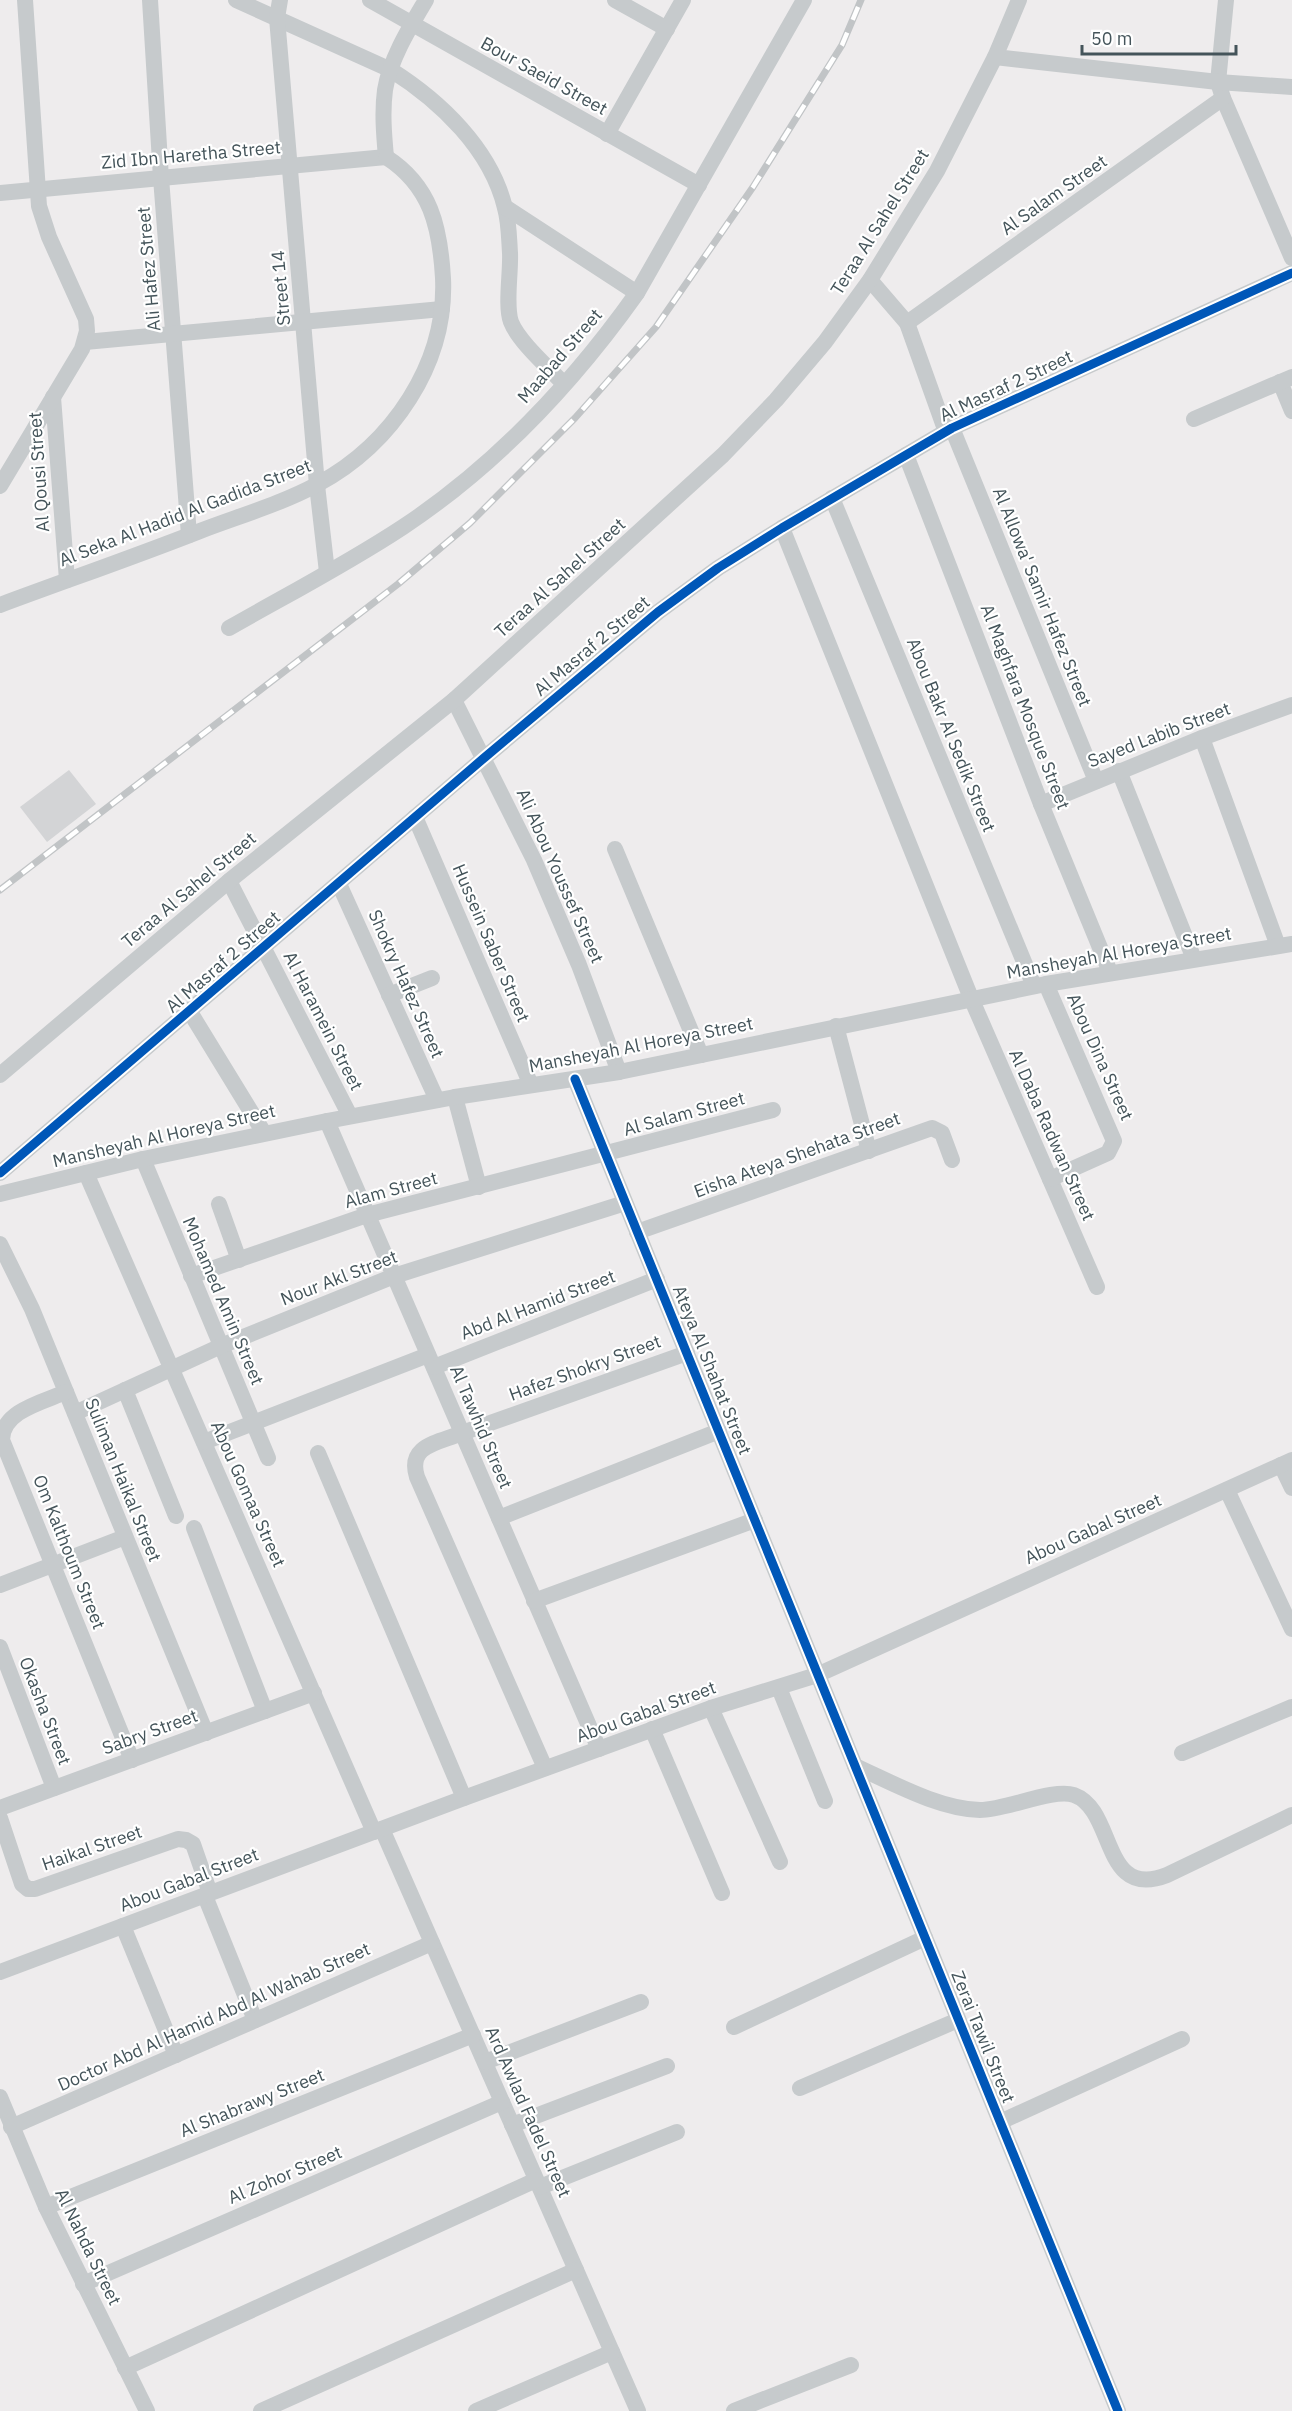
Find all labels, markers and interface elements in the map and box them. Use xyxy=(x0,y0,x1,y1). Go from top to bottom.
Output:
scale bar xyxy=(1082,18,1236,56)
text: 50 m xyxy=(1091,27,1133,50)
street label: Bour Saeid Street xyxy=(477,31,612,120)
street label: Zid Ibn Haretha Street xyxy=(100,135,282,174)
street label: Teraa Al Sahel Street xyxy=(825,144,934,299)
street label: Al Salam Street xyxy=(996,149,1111,240)
street label: Ali Hafez Street xyxy=(132,206,165,332)
street label: Street 14 xyxy=(266,249,295,327)
street label: Maabad Street xyxy=(512,304,607,408)
street label: Al Masraf 2 Street xyxy=(936,345,1076,426)
street label: Al Qousi Street xyxy=(23,411,54,533)
street label: Al Seka Al Hadid Al Gadida Street xyxy=(55,454,314,571)
street label: Al Allowa' Samir Hafez Street xyxy=(988,484,1097,710)
street label: Teraa Al Sahel Street xyxy=(489,513,630,643)
street label: Al Masraf 2 Street xyxy=(529,590,654,701)
street label: Al Maghfara Mosque Street xyxy=(976,601,1075,813)
street label: Abou Bakr Al Sedik Street xyxy=(902,634,1001,835)
street label: Sayed Labib Street xyxy=(1084,697,1233,772)
street label: Ali Abou Youssef Street xyxy=(512,785,609,967)
street label: Teraa Al Sahel Street xyxy=(117,827,261,953)
street label: Hussein Saber Street xyxy=(448,860,535,1025)
street label: Al Masraf 2 Street xyxy=(161,906,285,1018)
street label: Shokry Hafez Street xyxy=(363,906,450,1062)
street label: Mansheyah Al Horeya Street xyxy=(1005,921,1233,984)
street label: Al Haramein Street xyxy=(278,947,368,1094)
street label: Abou Dina Street xyxy=(1062,990,1139,1124)
street label: Mansheyah Al Horeya Street xyxy=(527,1011,755,1078)
street label: Al Daba Radwan Street xyxy=(1004,1046,1101,1224)
street label: Al Salam Street xyxy=(621,1086,747,1141)
street label: Mansheyah Al Horeya Street xyxy=(50,1099,277,1172)
street label: Eisha Ateya Shehata Street xyxy=(691,1106,903,1203)
street label: Alam Street xyxy=(342,1166,440,1213)
street label: Mohamed Amin Street xyxy=(178,1213,269,1388)
street label: Nour Akl Street xyxy=(277,1245,401,1310)
street label: Abd Al Hamid Street xyxy=(457,1264,618,1345)
street label: Ateya Al Shahat Street xyxy=(668,1282,757,1458)
street label: Hafez Shokry Street xyxy=(506,1329,664,1406)
street label: Al Tawhid Street xyxy=(445,1362,518,1492)
street label: Suliman Haikal Street xyxy=(80,1395,167,1565)
street label: Abou Gomaa Street xyxy=(206,1417,291,1571)
street label: Om Kalthoum Street xyxy=(28,1471,111,1632)
street label: Abou Gabal Street xyxy=(1021,1488,1165,1569)
street label: Okasha Street xyxy=(14,1653,77,1768)
street label: Abou Gabal Street xyxy=(573,1676,719,1748)
street label: Sabry Street xyxy=(99,1704,201,1759)
street label: Haikal Street xyxy=(39,1820,145,1875)
street label: Abou Gabal Street xyxy=(116,1842,262,1917)
street label: Doctor Abd Al Hamid Abd Al Wahab Street xyxy=(54,1937,374,2096)
street label: Zerai Tawil Street xyxy=(946,1967,1020,2106)
street label: Ard Awlad Fadel Street xyxy=(480,2023,577,2201)
street label: Al Shabrawy Street xyxy=(176,2063,327,2142)
street label: Al Zohor Street xyxy=(224,2140,345,2209)
street label: Al Nahda Street xyxy=(50,2185,127,2309)

